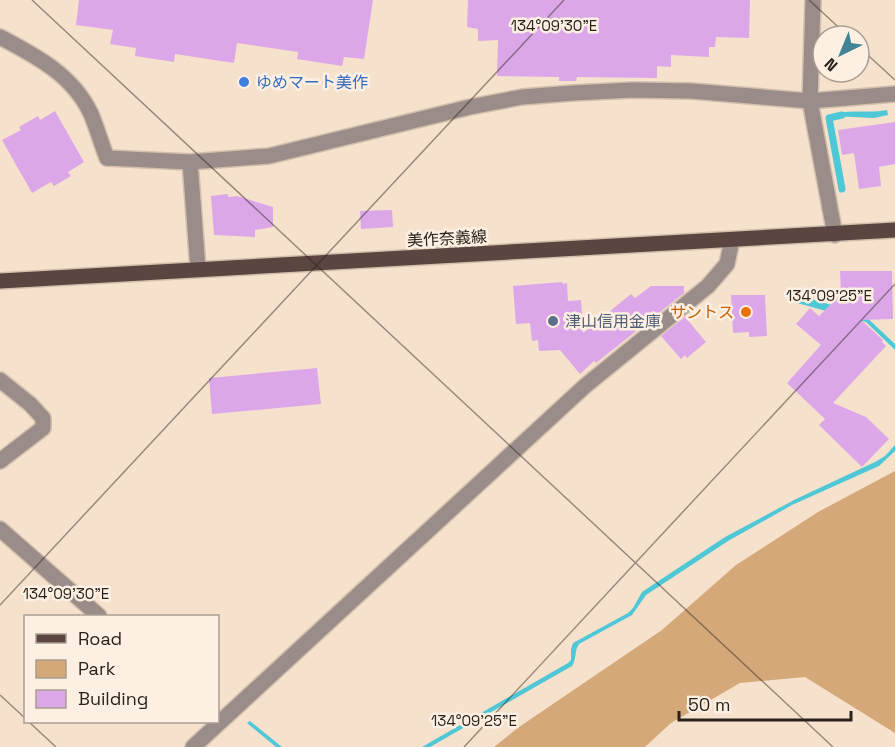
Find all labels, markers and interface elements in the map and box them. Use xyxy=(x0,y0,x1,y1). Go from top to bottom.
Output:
text: 134°09'30"E xyxy=(511,16,597,35)
north arrow xyxy=(811,24,871,84)
text: N xyxy=(820,53,842,76)
place label: ゆめマート美作 xyxy=(256,72,368,93)
marker: ゆめマート美作 xyxy=(237,75,251,89)
street label: 美作奈義線 xyxy=(407,226,488,251)
text: 134°09'25"E xyxy=(786,286,872,305)
place label: サントス xyxy=(670,302,734,323)
marker: サントス xyxy=(739,305,753,319)
place label: 津山信用金庫 xyxy=(565,311,661,332)
marker: 津山信用金庫 xyxy=(546,314,560,328)
text: 134°09'30"E xyxy=(23,584,109,603)
legend xyxy=(24,615,219,723)
text: Road xyxy=(78,627,122,650)
text: Park xyxy=(78,657,116,680)
scale bar xyxy=(679,684,852,722)
text: Building xyxy=(78,687,148,710)
text: 50 m xyxy=(688,693,730,716)
text: 134°09'25"E xyxy=(431,711,517,730)

